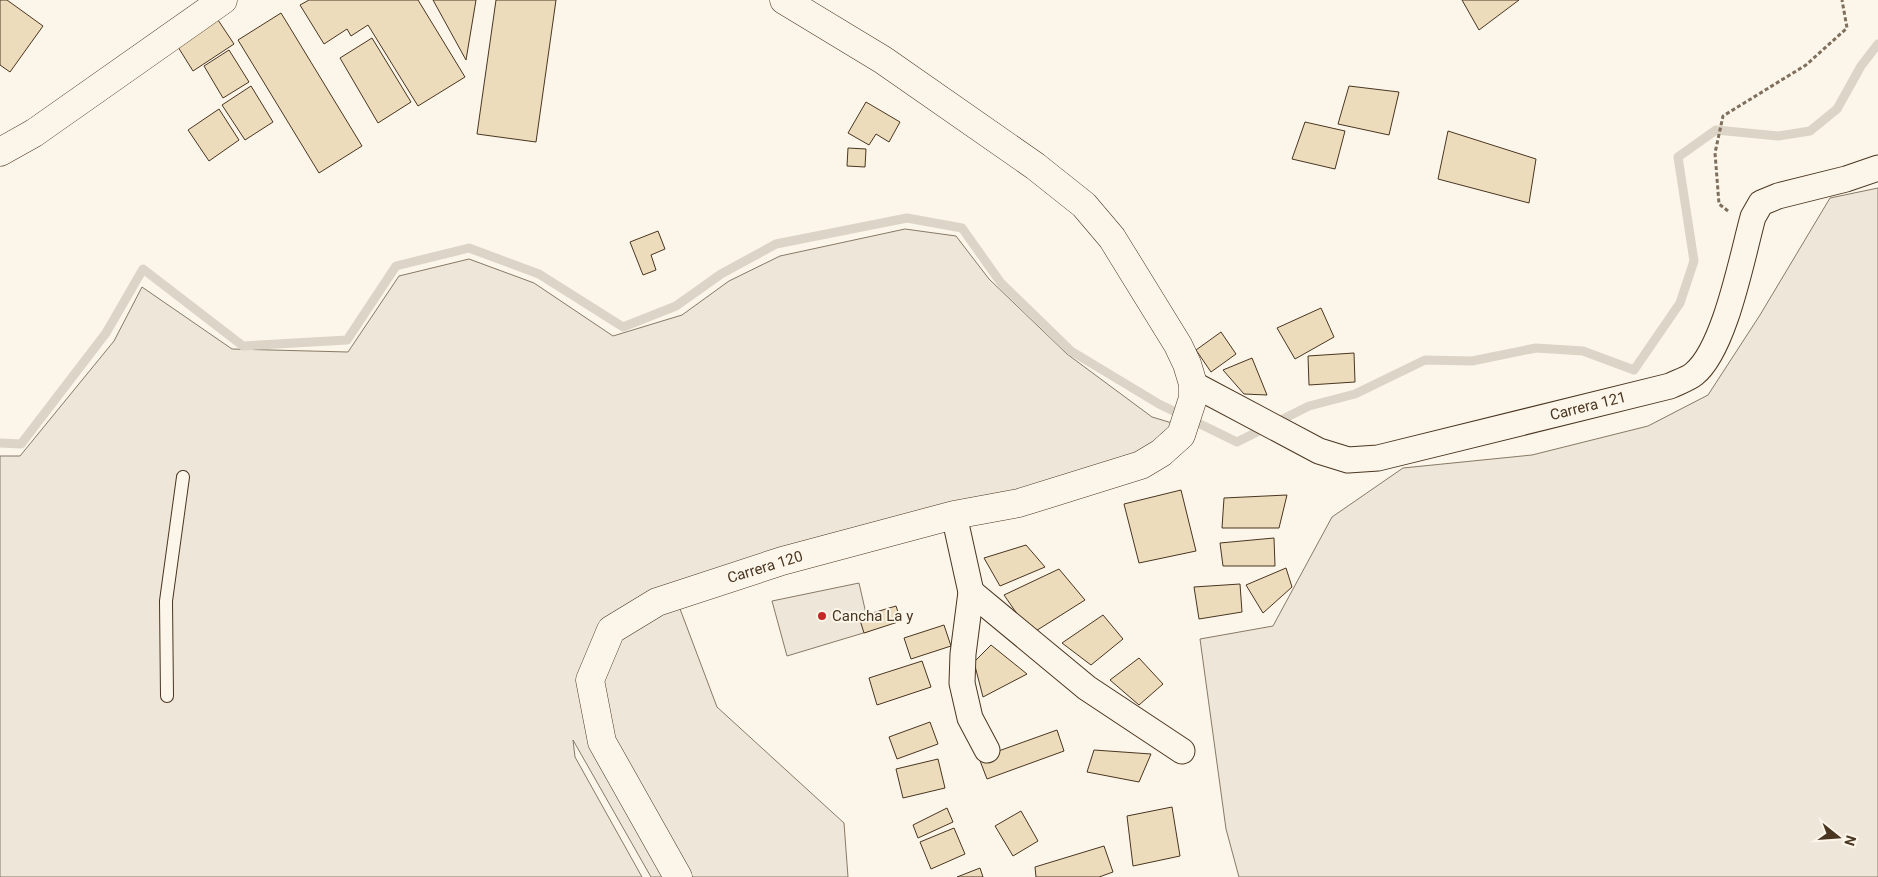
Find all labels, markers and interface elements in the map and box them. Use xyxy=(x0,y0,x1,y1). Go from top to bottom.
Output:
street label: Carrera 121 xyxy=(1548,388,1628,424)
street label: Carrera 120 xyxy=(725,547,805,587)
place label: Cancha La y xyxy=(832,607,913,625)
marker: Cancha La y xyxy=(816,610,828,622)
north arrow xyxy=(1813,812,1863,862)
text: N xyxy=(1841,834,1860,848)

